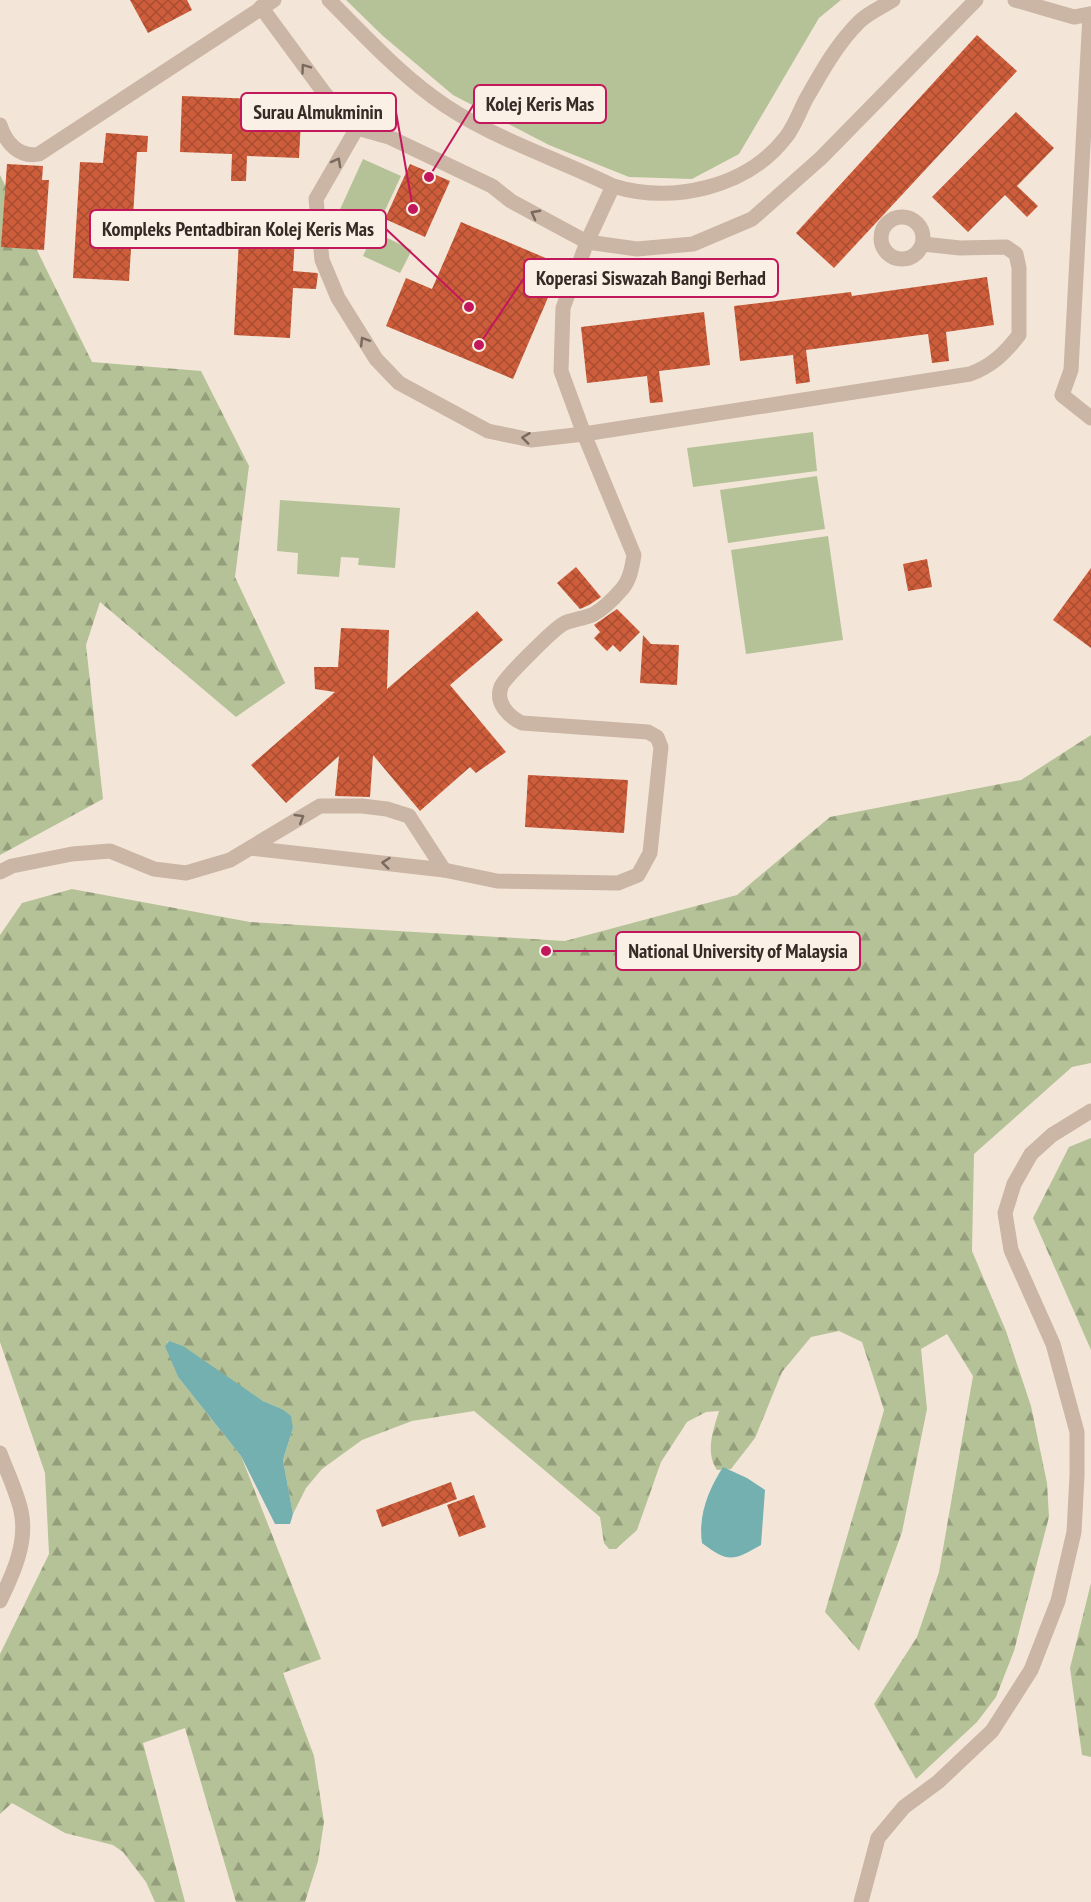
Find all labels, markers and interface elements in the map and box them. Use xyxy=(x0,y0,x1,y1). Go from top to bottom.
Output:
one-way arrow xyxy=(301,63,312,74)
callout: Kolej Keris Mas xyxy=(474,85,606,123)
text: Kolej Keris Mas xyxy=(486,91,594,117)
callout: Surau Almukminin xyxy=(241,93,396,131)
text: Surau Almukminin xyxy=(253,99,383,125)
one-way arrow xyxy=(330,158,341,169)
callout: Kompleks Pentadbiran Kolej Keris Mas xyxy=(90,210,386,248)
one-way arrow xyxy=(531,210,541,221)
text: Kompleks Pentadbiran Kolej Keris Mas xyxy=(102,216,374,242)
callout: Koperasi Siswazah Bangi Berhad xyxy=(524,259,778,297)
text: Koperasi Siswazah Bangi Berhad xyxy=(536,265,766,291)
one-way arrow xyxy=(360,337,372,347)
one-way arrow xyxy=(522,432,531,445)
one-way arrow xyxy=(294,814,304,826)
one-way arrow xyxy=(382,858,391,870)
callout: National University of Malaysia xyxy=(616,932,860,970)
text: National University of Malaysia xyxy=(628,938,848,964)

